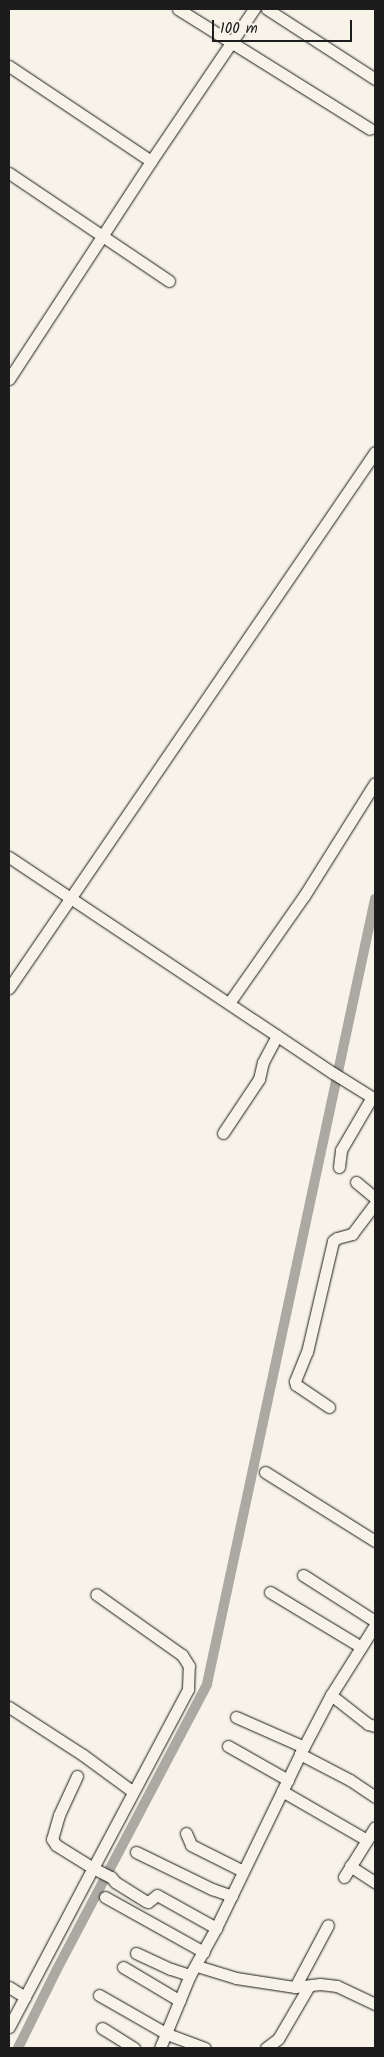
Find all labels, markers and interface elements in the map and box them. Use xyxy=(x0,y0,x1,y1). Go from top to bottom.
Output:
scale bar xyxy=(214,10,354,42)
text: 100 m xyxy=(220,17,258,41)

